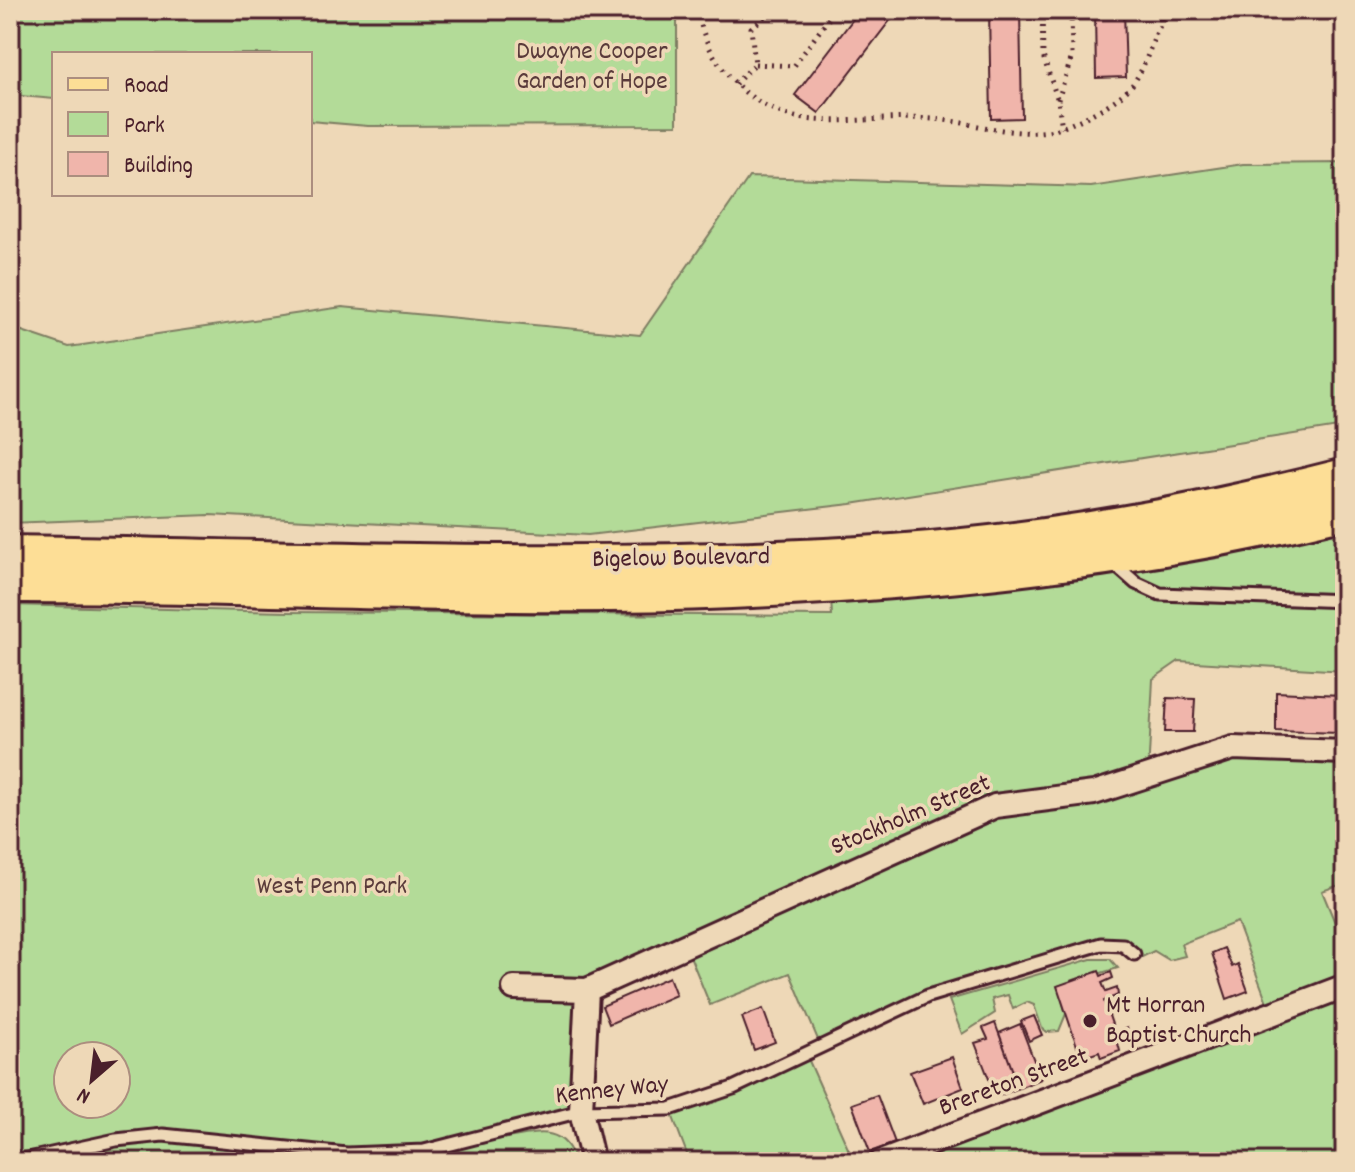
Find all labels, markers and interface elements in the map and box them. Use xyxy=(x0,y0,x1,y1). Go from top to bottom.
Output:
park label: Dwayne Cooper Garden of Hope xyxy=(516,34,668,101)
legend xyxy=(52,52,312,196)
text: Road xyxy=(124,70,169,104)
text: Park xyxy=(124,110,165,144)
text: Building xyxy=(124,150,193,184)
street label: Bigelow Boulevard xyxy=(592,539,770,579)
street label: Stockholm Street xyxy=(825,766,997,866)
park label: West Penn Park xyxy=(257,869,407,906)
place label: Mt Horran Baptist Church xyxy=(1106,988,1251,1055)
marker: Mt Horran Baptist Church xyxy=(1081,1012,1099,1030)
street label: Brereton Street xyxy=(934,1039,1094,1127)
north arrow xyxy=(52,1040,132,1120)
street label: Kenney Way xyxy=(554,1067,671,1115)
text: N xyxy=(72,1078,96,1111)

